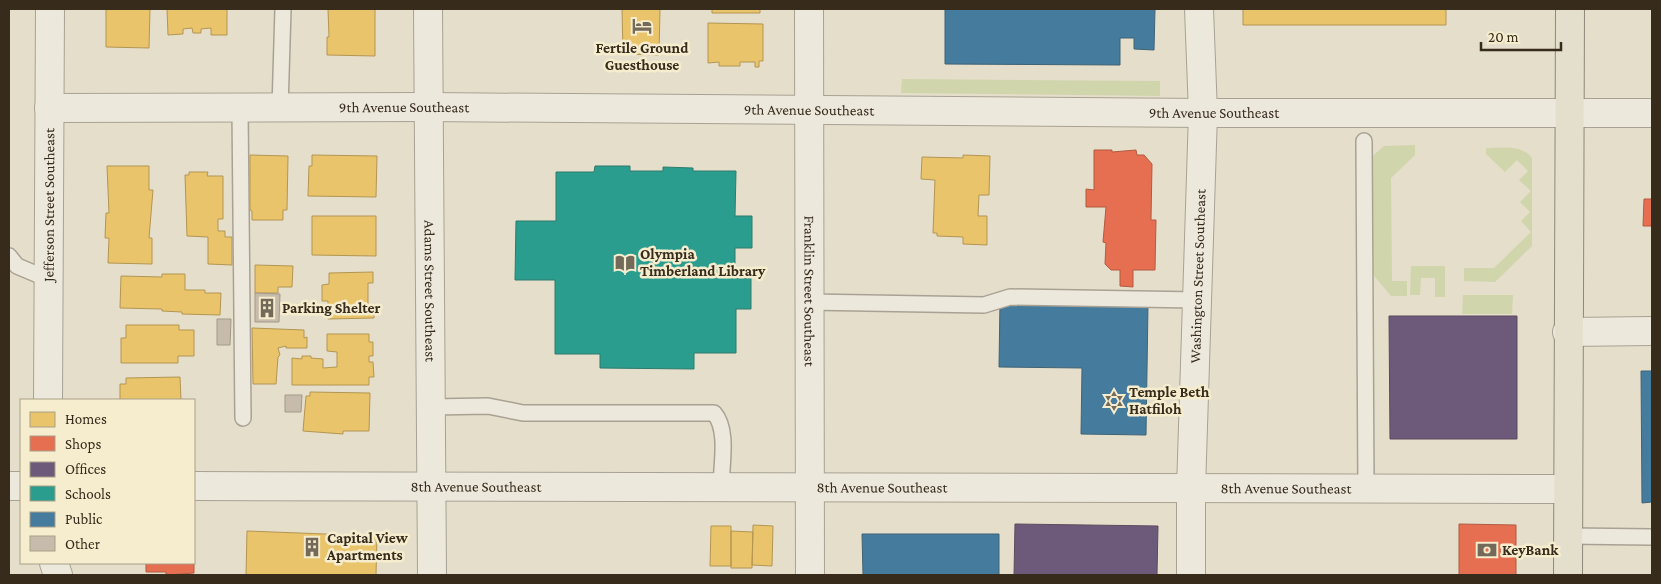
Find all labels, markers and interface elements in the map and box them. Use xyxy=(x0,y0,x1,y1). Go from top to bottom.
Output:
hotel icon: Fertile Ground Guesthouse xyxy=(631,15,653,37)
scale bar xyxy=(1481,20,1561,52)
text: 20 m xyxy=(1488,29,1519,45)
place label: Fertile Ground Guesthouse xyxy=(596,40,689,73)
street label: 9th Avenue Southeast xyxy=(339,99,470,115)
street label: 9th Avenue Southeast xyxy=(744,101,875,118)
street label: 9th Avenue Southeast xyxy=(1149,105,1280,121)
street label: Jefferson Street Southeast xyxy=(41,127,58,284)
street label: Washington Street Southeast xyxy=(1187,188,1209,363)
street label: Franklin Street Southeast xyxy=(801,215,818,368)
street label: Adams Street Southeast xyxy=(421,220,439,363)
place label: Olympia Timberland Library xyxy=(640,246,766,279)
library icon: Olympia Timberland Library xyxy=(614,252,636,274)
building icon: Parking Shelter xyxy=(256,297,278,319)
place label: Parking Shelter xyxy=(282,300,381,316)
place label: Temple Beth Hatfiloh xyxy=(1129,384,1210,417)
synagogue icon: Temple Beth Hatfiloh xyxy=(1103,390,1125,412)
legend xyxy=(20,399,195,564)
text: Homes xyxy=(65,411,107,427)
text: Shops xyxy=(65,436,101,453)
text: Offices xyxy=(65,461,106,477)
street label: 8th Avenue Southeast xyxy=(411,478,542,495)
street label: 8th Avenue Southeast xyxy=(817,479,948,496)
street label: 8th Avenue Southeast xyxy=(1221,480,1352,497)
text: Schools xyxy=(65,486,111,502)
text: Public xyxy=(65,511,103,527)
place label: Capital View Apartments xyxy=(326,530,409,563)
text: Other xyxy=(65,536,101,552)
building icon: Capital View Apartments xyxy=(301,536,323,558)
bank icon: KeyBank xyxy=(1476,539,1498,561)
place label: KeyBank xyxy=(1502,542,1559,558)

